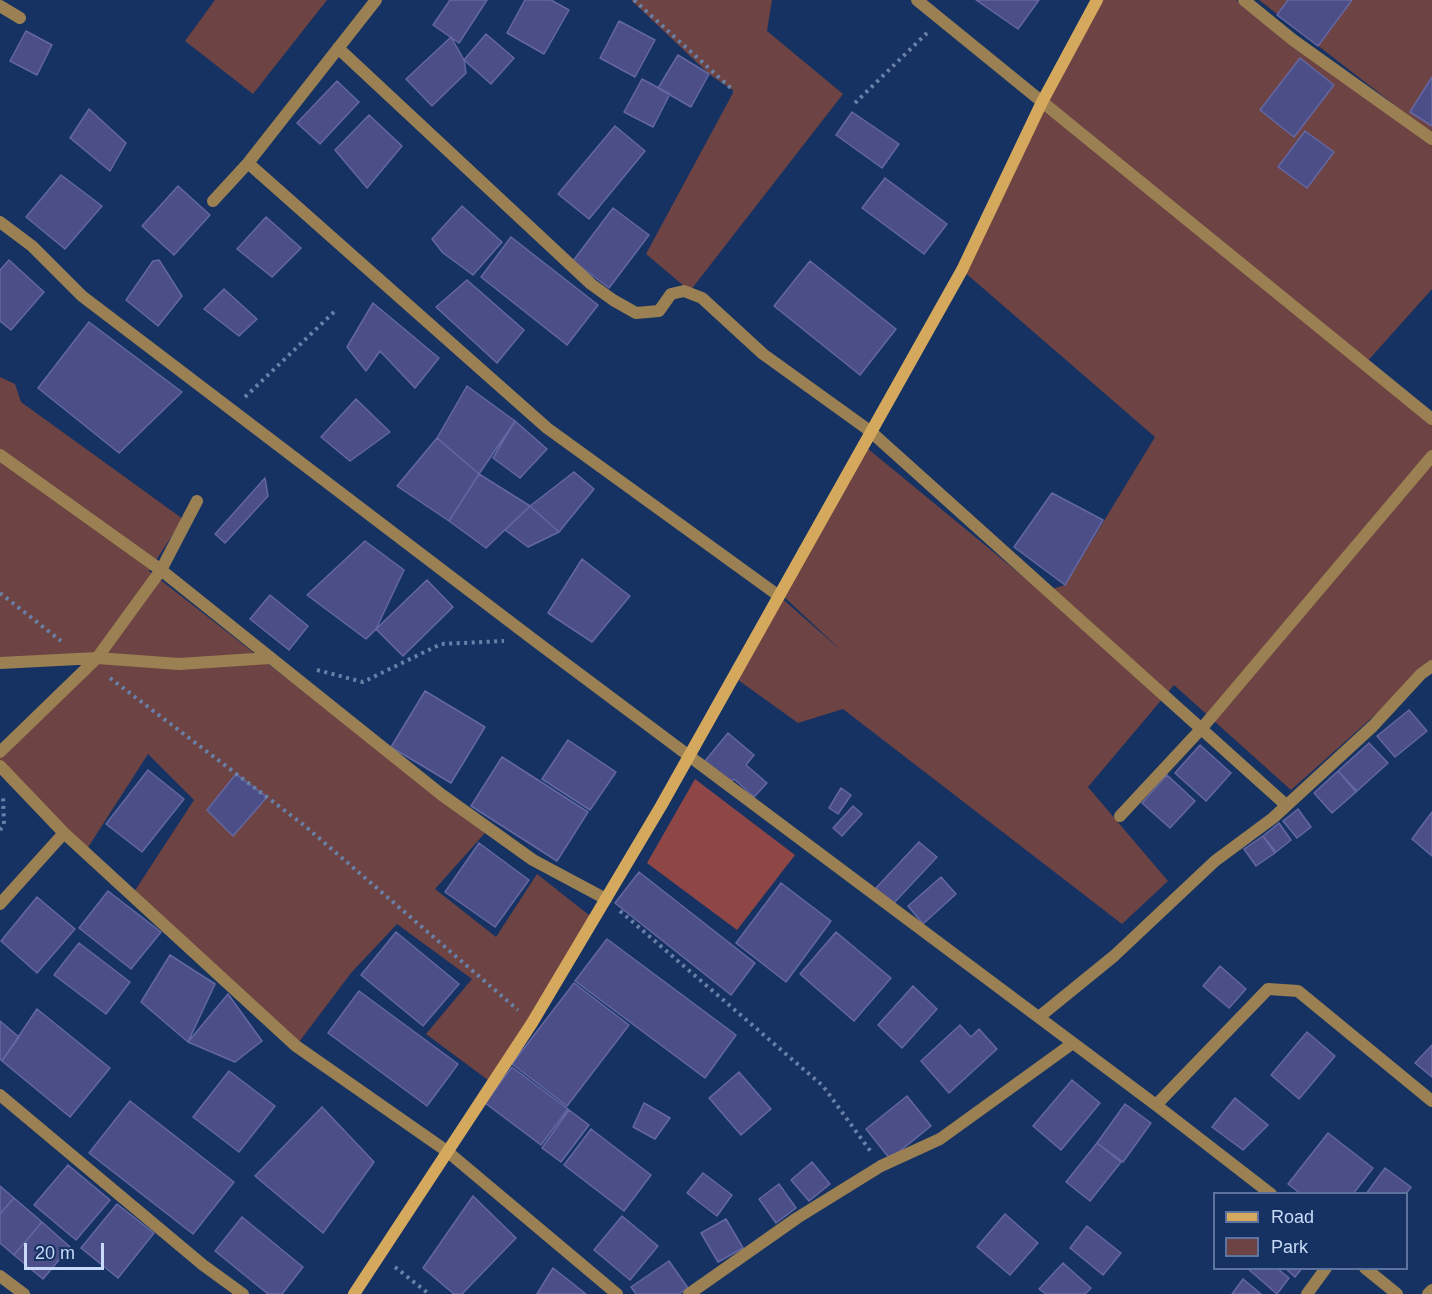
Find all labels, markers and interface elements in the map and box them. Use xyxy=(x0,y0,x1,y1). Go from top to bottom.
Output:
legend xyxy=(1213,1192,1408,1270)
text: Road xyxy=(1271,1207,1314,1227)
scale bar xyxy=(27,1231,106,1269)
text: Park xyxy=(1271,1237,1308,1257)
text: 20 m xyxy=(35,1243,75,1263)

